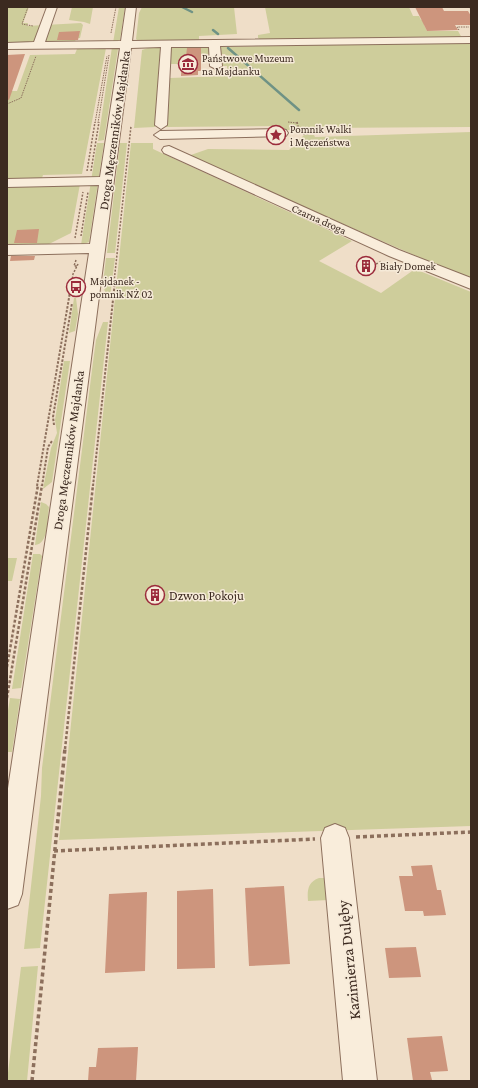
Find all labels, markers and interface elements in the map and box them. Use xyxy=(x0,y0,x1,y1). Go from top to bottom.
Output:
street label: Droga Męczenników Majdanka xyxy=(96,49,134,211)
place label: Państwowe Muzeum na Majdanku xyxy=(202,52,294,78)
museum icon: Państwowe Muzeum na Majdanku xyxy=(177,53,199,75)
place label: Pomnik Walki i Męczeństwa xyxy=(290,123,352,149)
place icon: Pomnik Walki i Męczeństwa xyxy=(265,124,287,146)
street label: Czarna droga xyxy=(289,202,348,237)
building icon: Biały Domek xyxy=(355,255,377,277)
place label: Biały Domek xyxy=(380,260,437,273)
place label: Majdanek - pomnik NŻ 02 xyxy=(90,275,153,301)
bus stop icon: Majdanek - pomnik NŻ 02 xyxy=(65,276,87,298)
street label: Droga Męczenników Majdanka xyxy=(50,369,88,531)
building icon: Dzwon Pokoju xyxy=(144,584,166,606)
place label: Dzwon Pokoju xyxy=(169,588,244,604)
street label: Kazimierza Dulęby xyxy=(334,899,364,1021)

